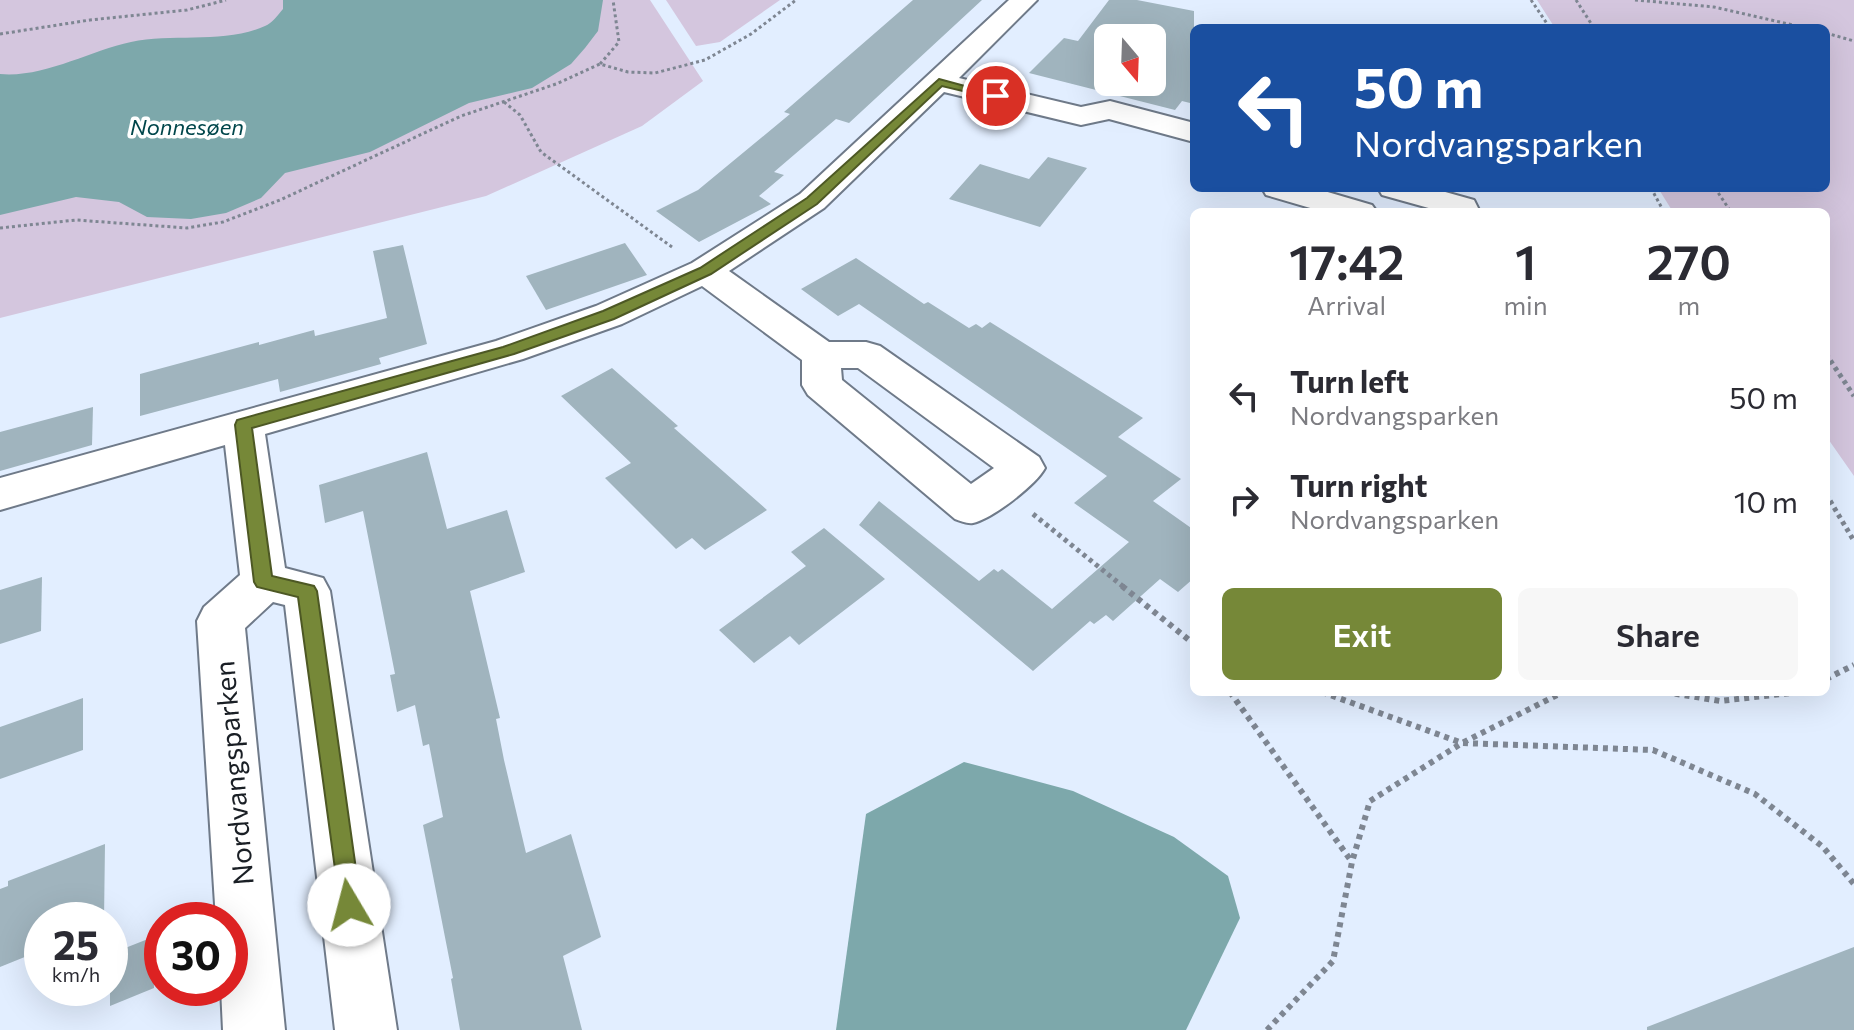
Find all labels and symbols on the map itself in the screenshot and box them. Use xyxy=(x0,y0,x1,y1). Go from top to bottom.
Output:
north arrow xyxy=(1094,24,1166,96)
pin xyxy=(962,62,1030,130)
water label: Nonnesøen xyxy=(130,113,244,140)
street label: Nordvangsparken xyxy=(206,659,260,887)
position arrow xyxy=(307,863,391,947)
speed limit sign: 30 xyxy=(144,902,248,1006)

